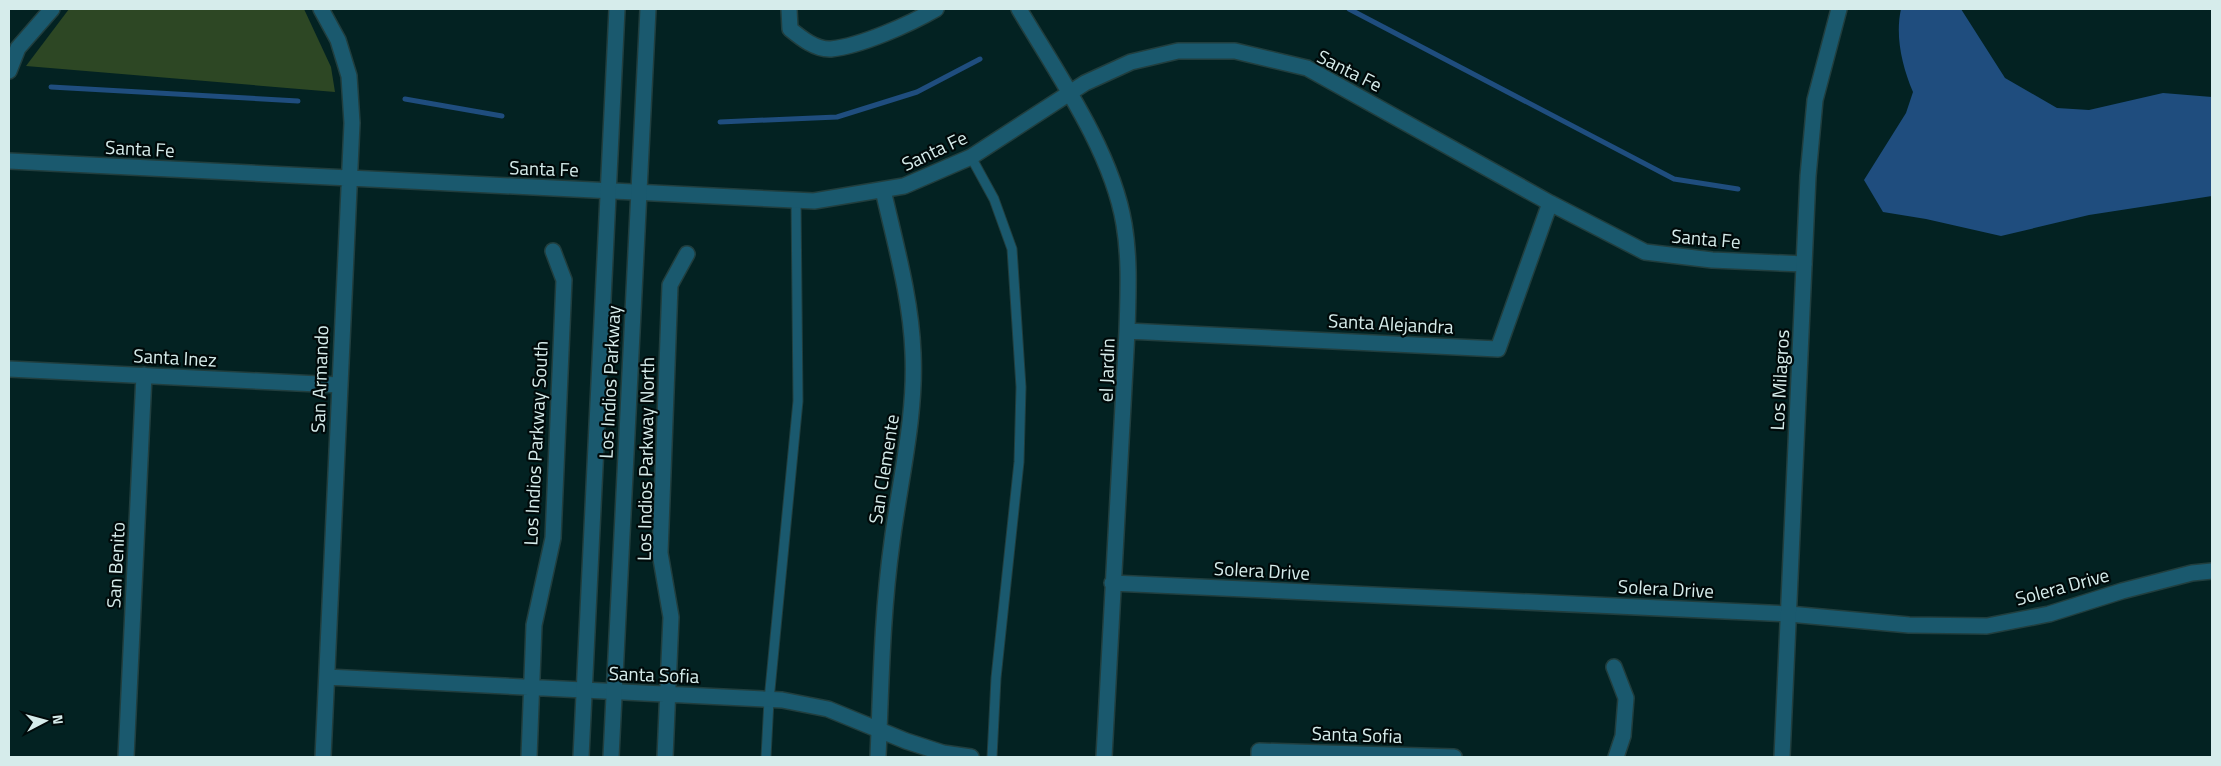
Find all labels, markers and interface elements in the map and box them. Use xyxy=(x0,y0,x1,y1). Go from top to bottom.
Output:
street label: Santa Fe xyxy=(1312,41,1388,99)
street label: Santa Fe xyxy=(896,122,972,178)
street label: Santa Fe xyxy=(104,132,176,164)
street label: Santa Fe xyxy=(509,152,579,184)
street label: Santa Fe xyxy=(1670,221,1742,255)
street label: Los Indios Parkway xyxy=(591,305,627,459)
street label: Santa Alejandra xyxy=(1327,305,1455,341)
street label: San Armando xyxy=(303,325,335,433)
street label: Los Milagros xyxy=(1762,329,1796,431)
street label: el Jardin xyxy=(1090,338,1122,402)
street label: Santa Inez xyxy=(133,340,217,374)
street label: Los Indios Parkway South xyxy=(515,340,555,546)
street label: Los Indios Parkway North xyxy=(629,357,661,561)
street label: San Clemente xyxy=(860,412,906,526)
street label: San Benito xyxy=(98,521,132,609)
street label: Solera Drive xyxy=(1213,553,1311,587)
street label: Solera Drive xyxy=(2012,560,2112,612)
street label: Solera Drive xyxy=(1617,571,1715,605)
street label: Santa Sofia xyxy=(608,658,700,690)
north arrow xyxy=(20,696,70,746)
text: N xyxy=(47,714,69,726)
street label: Santa Sofia xyxy=(1311,718,1403,750)

